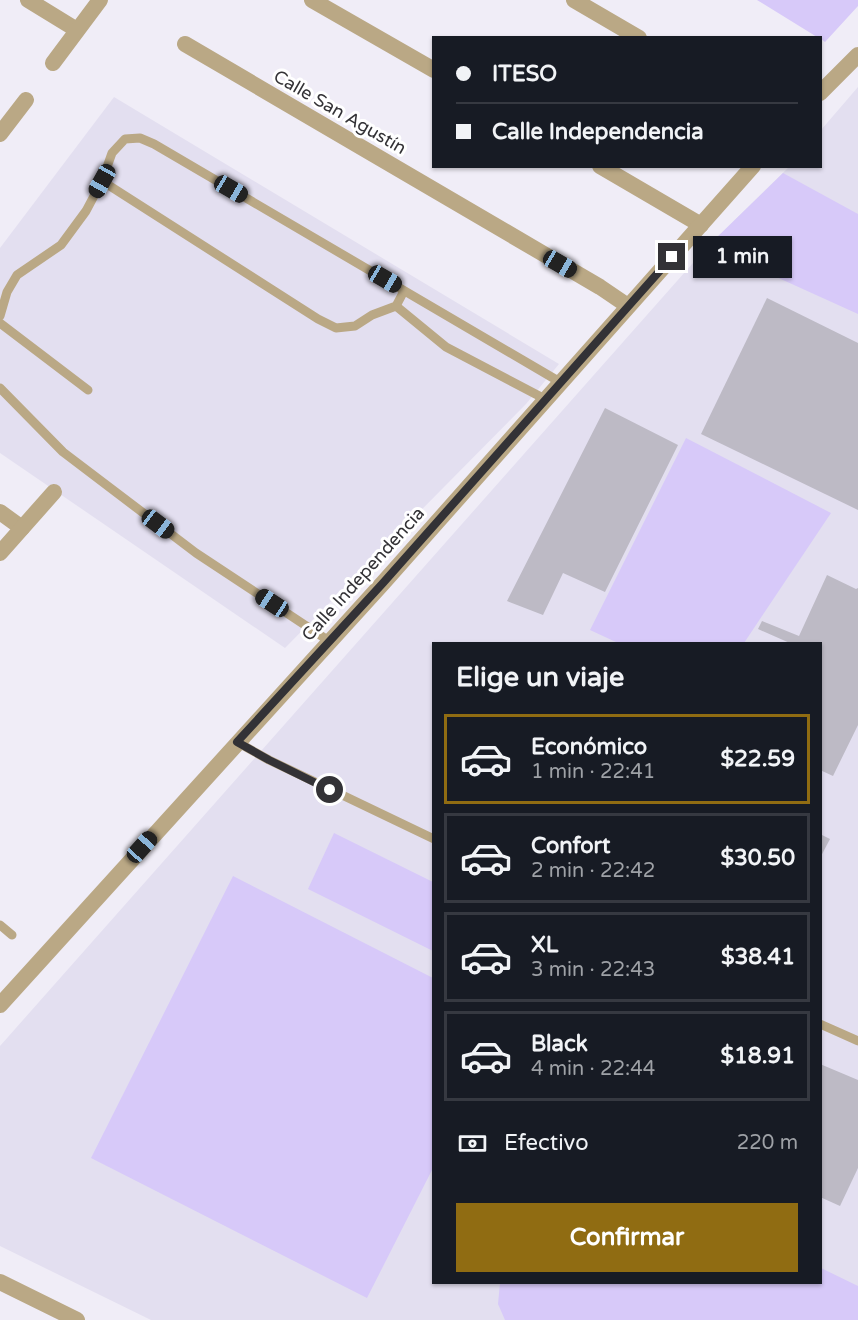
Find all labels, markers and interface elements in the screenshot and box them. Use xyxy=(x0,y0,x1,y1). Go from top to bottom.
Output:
text: ITESO xyxy=(492,61,557,87)
street label: Calle San Agustín xyxy=(270,65,410,159)
text: Calle Independencia xyxy=(492,119,704,145)
car xyxy=(85,161,119,201)
car xyxy=(211,172,251,206)
callout: 1 min xyxy=(693,236,792,278)
route end xyxy=(658,243,685,270)
text: 1 min xyxy=(716,245,769,269)
car xyxy=(540,247,580,281)
car xyxy=(365,262,405,296)
street label: Calle Independencia xyxy=(297,502,429,646)
car xyxy=(138,506,178,542)
car xyxy=(252,586,292,620)
text: Elige un viaje xyxy=(456,661,624,694)
icon: car xyxy=(459,732,513,786)
text: Económico xyxy=(531,734,647,760)
text: $22.59 xyxy=(720,746,795,772)
text: 1 min · 22:41 xyxy=(531,760,655,784)
route start xyxy=(316,776,343,803)
car xyxy=(123,828,161,866)
icon: car xyxy=(459,831,513,885)
text: Confort xyxy=(531,833,610,859)
text: $30.50 xyxy=(720,845,795,871)
text: 2 min · 22:42 xyxy=(531,859,655,883)
icon: car xyxy=(459,930,513,984)
text: XL xyxy=(531,932,558,958)
text: $38.41 xyxy=(721,944,795,970)
text: 3 min · 22:43 xyxy=(531,958,655,982)
icon: car xyxy=(459,1029,513,1083)
text: Black xyxy=(531,1031,588,1057)
text: $18.91 xyxy=(720,1043,795,1069)
text: 4 min · 22:44 xyxy=(531,1057,655,1081)
icon: cash xyxy=(456,1127,489,1160)
text: Efectivo xyxy=(504,1130,589,1156)
text: 220 m xyxy=(737,1131,798,1155)
button: Confirmar xyxy=(456,1203,798,1272)

